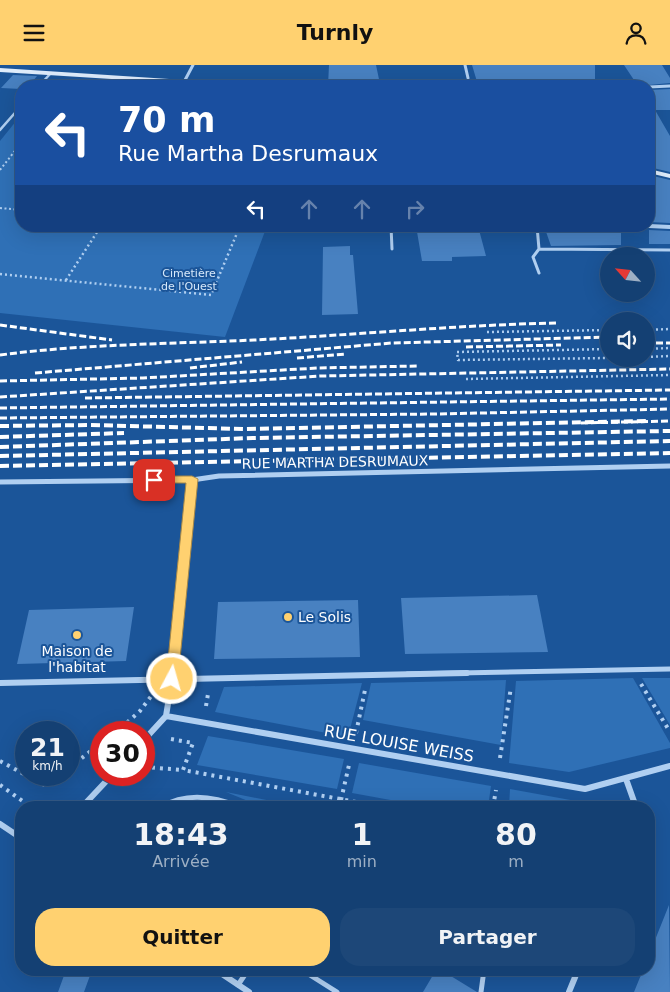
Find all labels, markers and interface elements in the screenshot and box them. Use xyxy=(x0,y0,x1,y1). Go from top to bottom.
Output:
icon: menu xyxy=(20,19,48,47)
icon: person xyxy=(622,19,650,47)
text: Turnly xyxy=(297,20,373,45)
icon: left xyxy=(35,100,100,165)
text: 70 m xyxy=(118,100,215,140)
text: Rue Martha Desrumaux xyxy=(118,141,378,166)
icon: left xyxy=(242,195,270,223)
icon: ahead xyxy=(295,195,323,223)
icon: ahead xyxy=(348,195,376,223)
icon: right xyxy=(401,195,429,223)
north arrow xyxy=(600,247,655,303)
map controls xyxy=(600,247,655,367)
park label: Cimetière de l'Ouest xyxy=(161,267,218,293)
button: sound xyxy=(600,312,655,367)
street label: RUE MARTHA DESRUMAUX xyxy=(242,452,429,472)
pin xyxy=(133,459,175,501)
icon: arrive xyxy=(140,466,168,494)
place label: Le Solis xyxy=(298,609,351,625)
marker: Le Solis xyxy=(282,611,294,623)
marker: Maison de l'habitat xyxy=(71,629,83,641)
place label: Maison de l'habitat xyxy=(41,643,113,675)
position arrow xyxy=(145,652,197,704)
speed limit sign: 30 xyxy=(90,721,155,786)
street label: RUE LOUISE WEISS xyxy=(323,721,475,766)
text: 21 xyxy=(30,733,65,762)
text: km/h xyxy=(32,759,63,773)
text: 18:43 xyxy=(133,817,229,852)
text: 1 xyxy=(351,817,372,852)
text: 80 xyxy=(495,817,537,852)
text: Arrivée xyxy=(152,852,210,871)
text: min xyxy=(347,852,377,871)
text: m xyxy=(508,852,524,871)
button: Quitter xyxy=(35,908,330,966)
button: Partager xyxy=(340,908,635,966)

